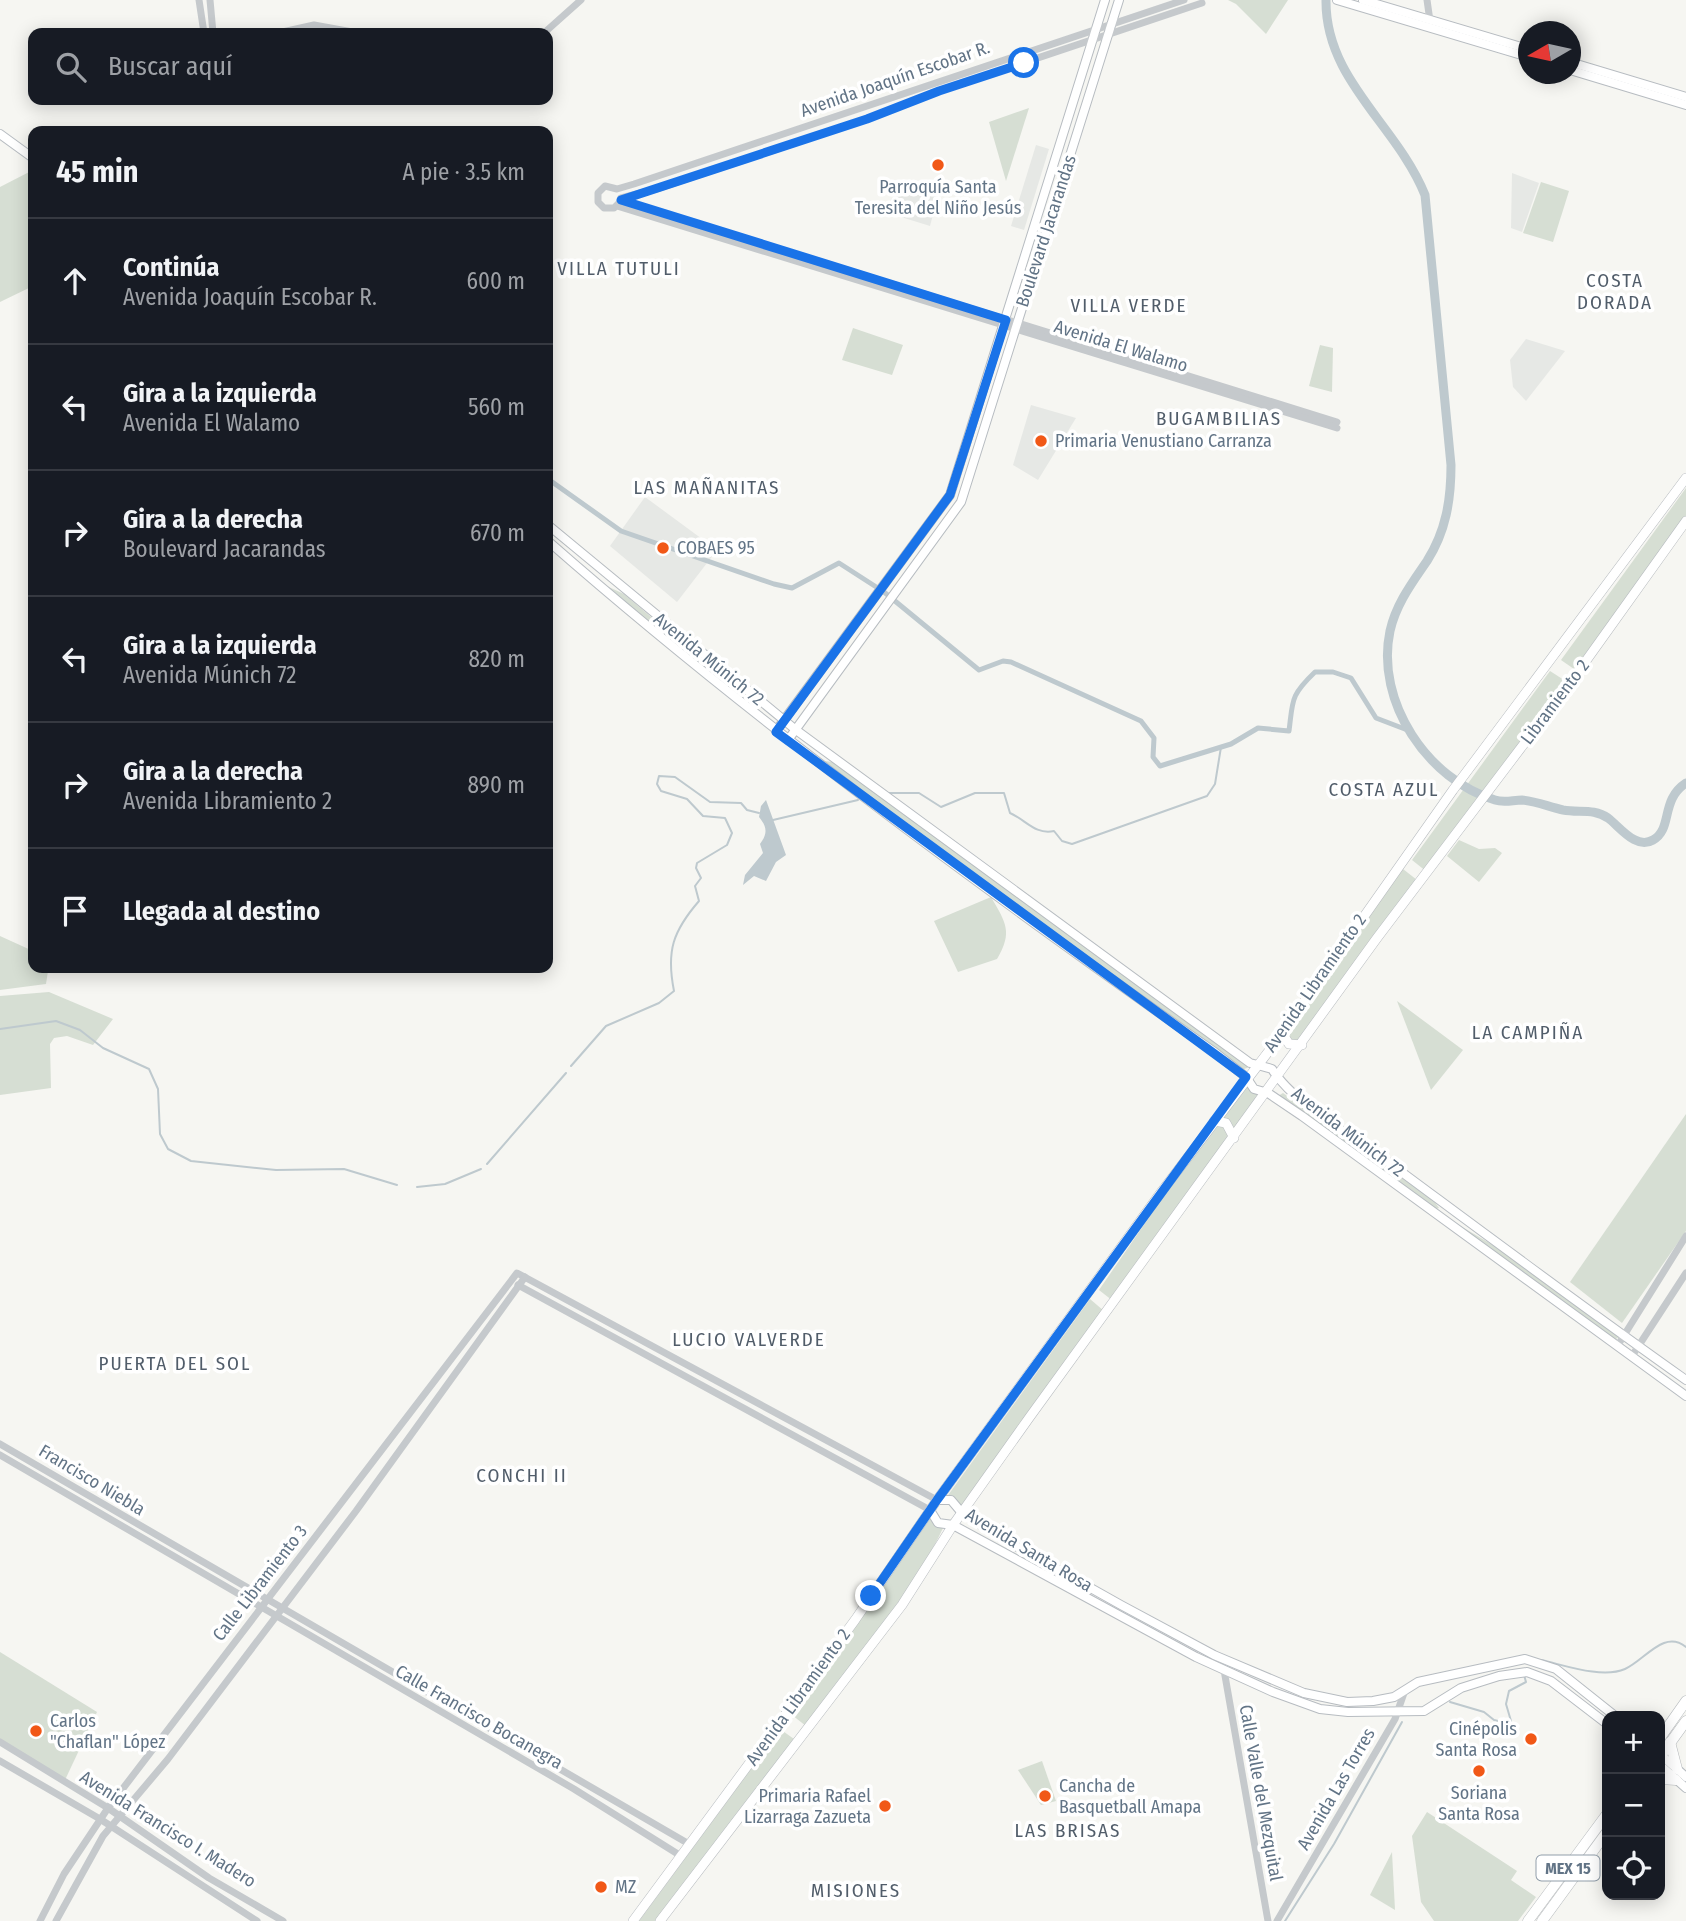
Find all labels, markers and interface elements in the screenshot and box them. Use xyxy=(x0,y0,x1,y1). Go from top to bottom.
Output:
north arrow xyxy=(1518,21,1581,84)
search box xyxy=(28,28,553,105)
street label: Avenida Joaquín Escobar R. xyxy=(798,36,993,122)
route start xyxy=(1008,47,1039,78)
icon: search xyxy=(52,48,90,86)
text: Buscar aquí xyxy=(108,51,233,82)
street label: Boulevard Jacarandas xyxy=(1011,152,1081,310)
text: 45 min xyxy=(56,154,138,190)
marker: Parroquía Santa Teresita del Niño Jesús xyxy=(930,157,946,173)
text: A pie · 3.5 km xyxy=(403,158,525,186)
place label: Parroquía Santa Teresita del Niño Jesús xyxy=(855,176,1022,219)
text: Continúa xyxy=(123,252,220,283)
district label: VILLA TUTULI xyxy=(557,257,681,280)
icon: ahead xyxy=(56,262,94,300)
text: 600 m xyxy=(467,267,525,295)
district label: COSTA DORADA xyxy=(1577,269,1653,314)
text: Avenida Joaquín Escobar R. xyxy=(123,283,377,311)
district label: VILLA VERDE xyxy=(1071,294,1187,317)
street label: Avenida El Walamo xyxy=(1051,315,1191,377)
text: Gira a la izquierda xyxy=(123,378,317,409)
icon: left xyxy=(56,388,94,426)
text: 560 m xyxy=(468,393,525,421)
district label: BUGAMBILIAS xyxy=(1156,407,1282,430)
text: Avenida El Walamo xyxy=(123,409,300,437)
place label: Primaria Venustiano Carranza xyxy=(1055,430,1272,452)
marker: Primaria Venustiano Carranza xyxy=(1033,433,1049,449)
district label: LAS MAÑANITAS xyxy=(633,476,781,499)
text: Gira a la derecha xyxy=(123,504,303,535)
icon: right xyxy=(56,514,94,552)
text: 670 m xyxy=(470,519,525,547)
text: Boulevard Jacarandas xyxy=(123,535,326,563)
place label: COBAES 95 xyxy=(677,537,755,559)
marker: COBAES 95 xyxy=(655,540,671,556)
street label: Avenida Múnich 72 xyxy=(649,608,769,710)
text: Gira a la izquierda xyxy=(123,630,317,661)
icon: left xyxy=(56,640,94,678)
text: 820 m xyxy=(468,645,525,673)
street label: Libramiento 2 xyxy=(1516,655,1594,749)
text: Avenida Múnich 72 xyxy=(123,661,296,689)
text: Gira a la derecha xyxy=(123,756,303,787)
icon: right xyxy=(56,766,94,804)
text: 890 m xyxy=(468,771,525,799)
district label: COSTA AZUL xyxy=(1329,778,1439,801)
text: Avenida Libramiento 2 xyxy=(123,787,332,815)
icon: arrive xyxy=(56,892,94,930)
text: Llegada al destino xyxy=(123,896,320,927)
street label: Avenida Libramiento 2 xyxy=(1259,910,1371,1056)
district label: LA CAMPIÑA xyxy=(1472,1021,1584,1044)
street label: Avenida Múnich 72 xyxy=(1287,1082,1409,1182)
district label: LUCIO VALVERDE xyxy=(672,1328,826,1351)
district label: PUERTA DEL SOL xyxy=(99,1352,251,1375)
street label: Francisco Niebla xyxy=(35,1440,149,1520)
district label: CONCHI II xyxy=(476,1464,568,1487)
street label: Avenida Santa Rosa xyxy=(961,1503,1097,1597)
street label: Calle Libramiento 3 xyxy=(208,1521,312,1645)
route end xyxy=(855,1580,886,1611)
street label: Avenida Libramiento 2 xyxy=(741,1624,855,1770)
street label: Calle Francisco Bocanegra xyxy=(391,1660,567,1774)
street label: Calle Valle del Mezquital xyxy=(1235,1703,1287,1883)
place label: Carlos "Chaflan" López xyxy=(50,1710,165,1753)
map controls xyxy=(1602,1711,1665,1900)
button: + xyxy=(1602,1711,1665,1774)
place label: Cinépolis Santa Rosa xyxy=(1436,1718,1517,1761)
marker: Carlos "Chaflan" López xyxy=(28,1723,44,1739)
street label: Avenida Las Torres xyxy=(1292,1724,1380,1854)
marker: Cinépolis Santa Rosa xyxy=(1523,1731,1539,1747)
marker: Soriana Santa Rosa xyxy=(1471,1763,1487,1779)
street label: Avenida Francisco I. Madero xyxy=(76,1766,260,1892)
button: − xyxy=(1602,1774,1665,1837)
place label: Cancha de Basquetball Amapa xyxy=(1059,1775,1201,1818)
place label: Soriana Santa Rosa xyxy=(1438,1782,1520,1825)
place label: Primaria Rafael Lizarraga Zazueta xyxy=(744,1785,871,1828)
marker: Cancha de Basquetball Amapa xyxy=(1037,1788,1053,1804)
marker: Primaria Rafael Lizarraga Zazueta xyxy=(877,1798,893,1814)
district label: LAS BRISAS xyxy=(1015,1819,1121,1842)
button: locate xyxy=(1602,1837,1665,1900)
road number: MEX 15 xyxy=(1536,1856,1600,1880)
place label: MZ xyxy=(615,1876,636,1898)
marker: MZ xyxy=(593,1879,609,1895)
district label: MISIONES xyxy=(811,1879,901,1902)

